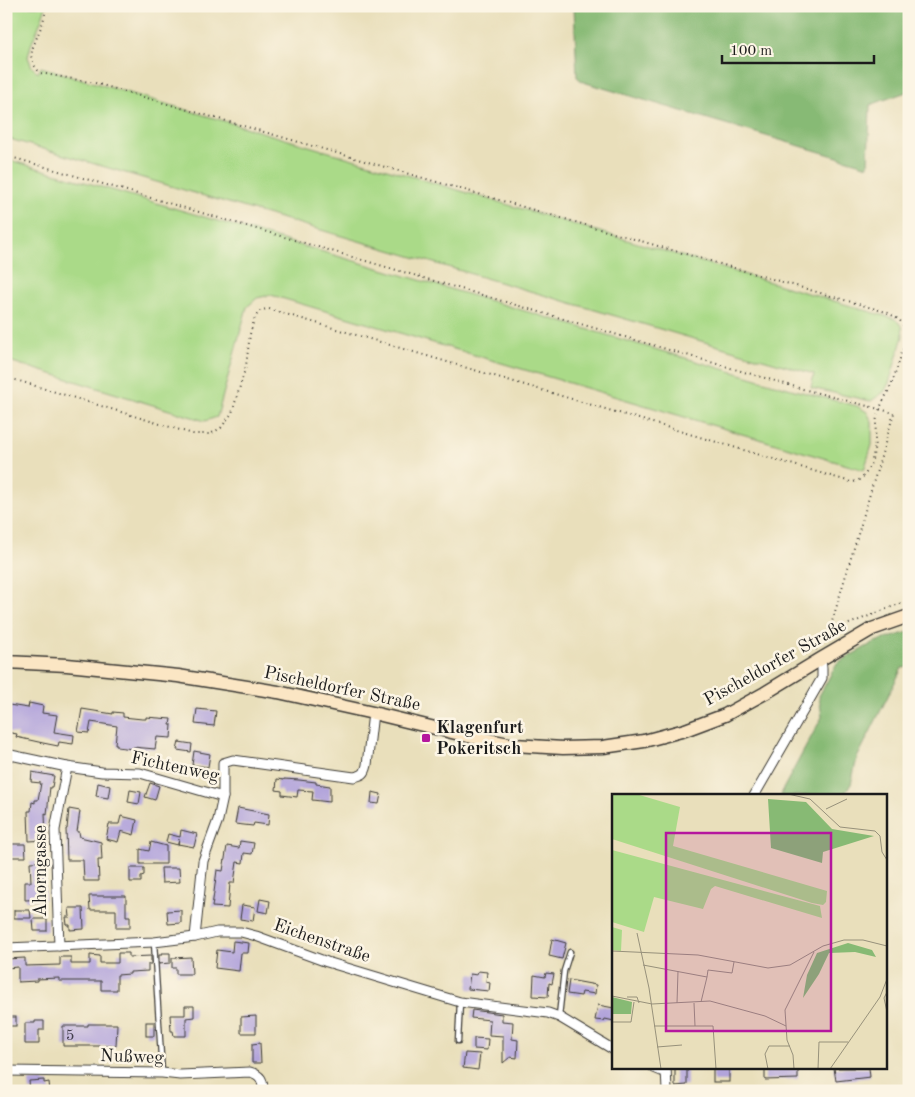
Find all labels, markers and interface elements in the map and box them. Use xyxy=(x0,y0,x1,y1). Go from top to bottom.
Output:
scale bar xyxy=(722,32,875,64)
text: 100 m xyxy=(730,44,772,59)
street label: Pischeldorfer Straße xyxy=(701,616,849,710)
street label: Pischeldorfer Straße xyxy=(262,664,422,714)
place label: Klagenfurt Pokeritsch xyxy=(436,719,524,758)
marker: Klagenfurt Pokeritsch xyxy=(420,732,432,744)
street label: Fichtenweg xyxy=(129,749,221,785)
inset map xyxy=(612,794,888,1070)
street label: Ahorngasse xyxy=(32,825,50,917)
street label: Eichenstraße xyxy=(271,916,373,966)
house number: 5 xyxy=(66,1029,74,1044)
street label: Nußweg xyxy=(100,1047,165,1067)

